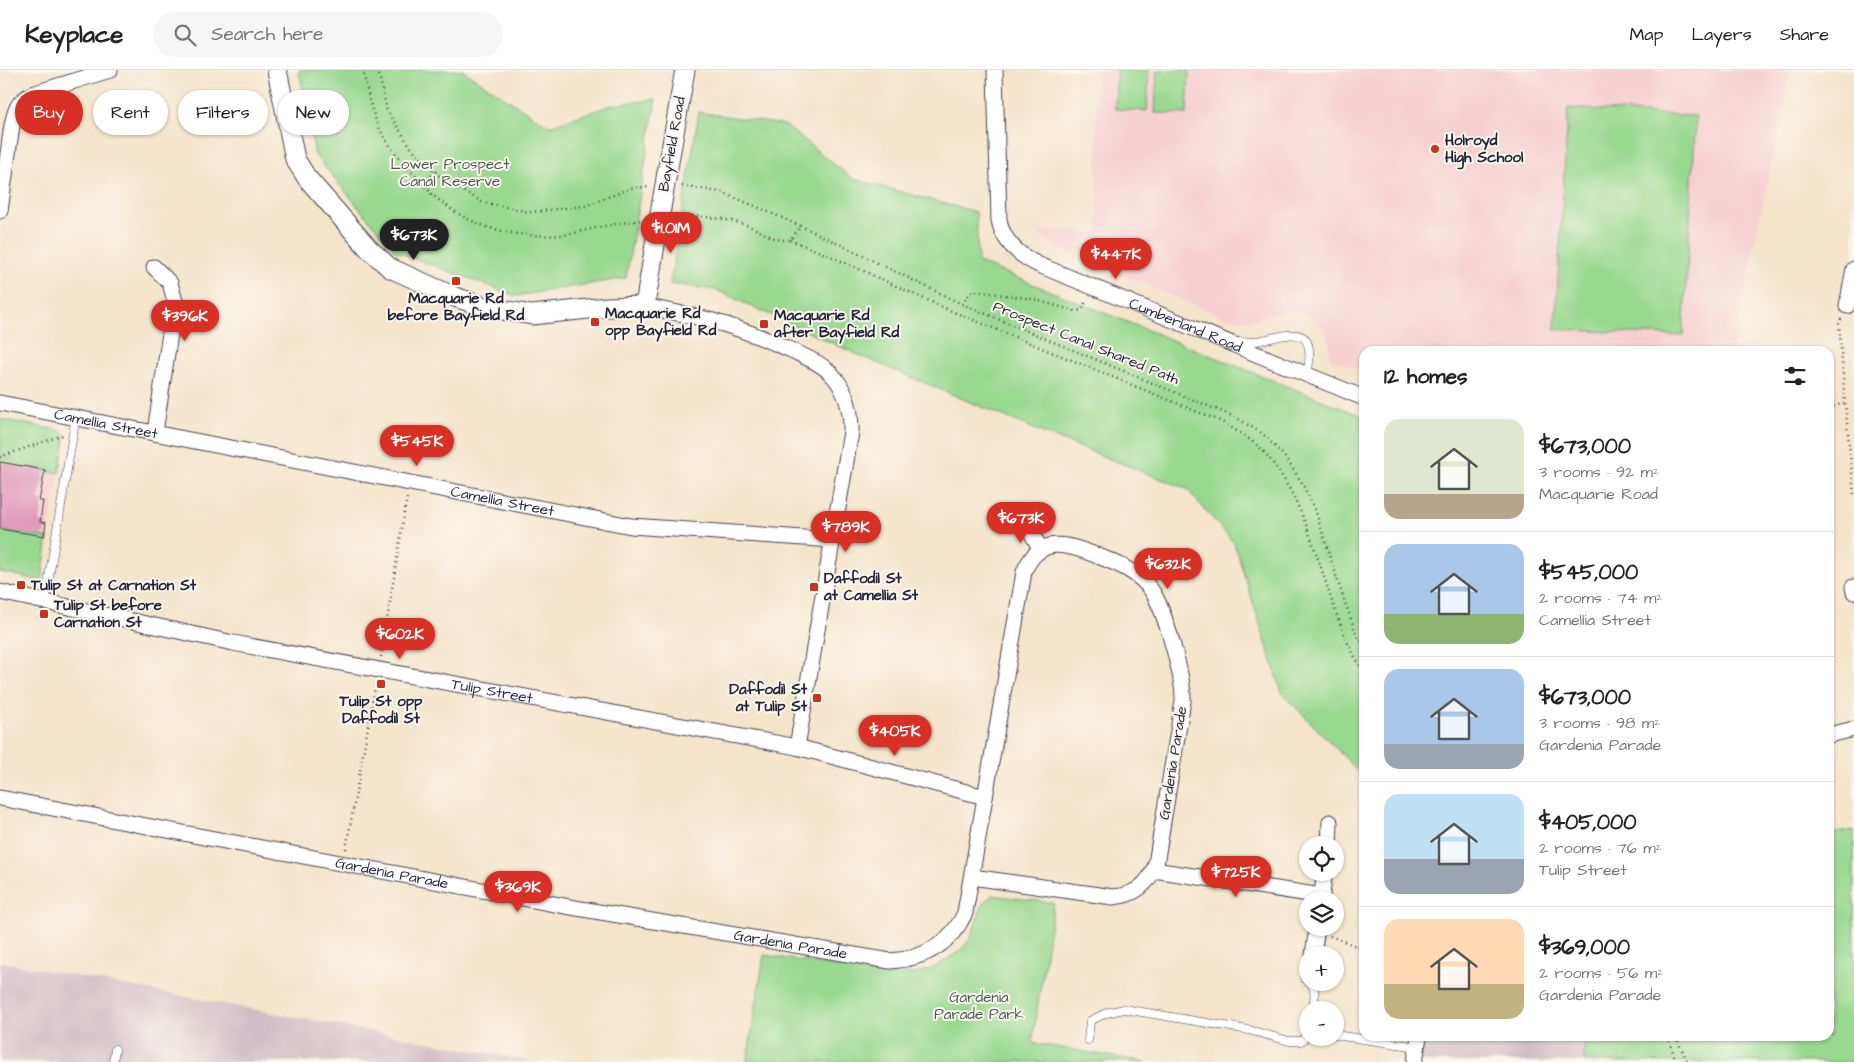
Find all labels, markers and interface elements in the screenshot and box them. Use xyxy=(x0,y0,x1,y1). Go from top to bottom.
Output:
search box xyxy=(153,12,503,57)
text: Keyplace xyxy=(25,18,123,52)
icon: search xyxy=(171,21,199,49)
text: Search here xyxy=(211,21,323,48)
text: Map xyxy=(1629,22,1663,47)
text: Layers xyxy=(1691,22,1752,47)
text: Share xyxy=(1780,22,1829,47)
chip: Buy xyxy=(15,90,83,135)
chip: Rent xyxy=(93,90,168,135)
chip: Filters xyxy=(178,90,268,135)
chip: New xyxy=(278,90,349,135)
street label: Bayfield Road xyxy=(653,94,692,193)
place label: Holroyd High School xyxy=(1445,130,1524,170)
marker: Holroyd High School xyxy=(1429,143,1441,155)
park label: Lower Prospect Canal Reserve xyxy=(390,154,510,192)
pin: $1.01M xyxy=(630,212,712,254)
text: $1.01M xyxy=(652,217,690,239)
pin: $673K xyxy=(379,218,449,261)
text: $673K xyxy=(391,224,437,246)
pin: $447K xyxy=(1081,238,1151,280)
text: $447K xyxy=(1091,243,1141,265)
marker: Macquarie Rd before Bayfield Rd xyxy=(450,275,462,287)
place label: Macquarie Rd before Bayfield Rd xyxy=(388,288,525,327)
street label: Cumberland Road xyxy=(1126,292,1246,358)
street label: Prospect Canal Shared Path xyxy=(990,296,1183,390)
pin: $396K xyxy=(150,300,220,342)
place label: Macquarie Rd opp Bayfield Rd xyxy=(605,303,717,342)
text: $396K xyxy=(162,305,208,327)
place label: Macquarie Rd after Bayfield Rd xyxy=(773,305,900,344)
marker: Macquarie Rd opp Bayfield Rd xyxy=(589,316,601,328)
marker: Macquarie Rd after Bayfield Rd xyxy=(758,318,770,330)
text: 12 homes xyxy=(1384,362,1468,391)
icon: filters xyxy=(1781,362,1809,390)
street label: Camellia Street xyxy=(52,403,160,444)
pin: $545K xyxy=(382,424,452,467)
text: $545K xyxy=(391,430,443,452)
text: $673,000 xyxy=(1539,432,1631,461)
icon: home xyxy=(1424,439,1484,499)
text: 3 rooms · 92 m² xyxy=(1539,461,1659,483)
street label: Camellia Street xyxy=(449,481,556,521)
text: Macquarie Road xyxy=(1539,483,1658,505)
pin: $673K xyxy=(986,502,1056,544)
text: $673K xyxy=(998,507,1044,529)
pin: $789K xyxy=(811,510,881,553)
text: $789K xyxy=(822,516,870,538)
pin: $632K xyxy=(1133,548,1203,590)
text: $632K xyxy=(1145,553,1191,575)
text: $545,000 xyxy=(1539,558,1638,587)
icon: home xyxy=(1424,564,1484,624)
place label: Daffodil St at Camellia St xyxy=(823,568,919,606)
place label: Tulip St at Carnation St xyxy=(30,575,197,596)
marker: Tulip St at Carnation St xyxy=(15,579,27,591)
marker: Daffodil St at Camellia St xyxy=(808,581,820,593)
text: 2 rooms · 74 m² xyxy=(1539,587,1663,609)
place label: Tulip St before Carnation St xyxy=(53,595,162,633)
marker: Tulip St before Carnation St xyxy=(38,608,50,620)
text: Camellia Street xyxy=(1539,609,1651,631)
pin: $602K xyxy=(365,618,435,660)
text: $602K xyxy=(376,623,424,645)
street label: Tulip Street xyxy=(450,673,535,709)
marker: Tulip St opp Daffodil St xyxy=(375,678,387,690)
place label: Daffodil St at Tulip St xyxy=(729,679,808,717)
text: $673,000 xyxy=(1539,683,1631,712)
icon: home xyxy=(1424,689,1484,749)
place label: Tulip St opp Daffodil St xyxy=(339,691,423,729)
marker: Daffodil St at Tulip St xyxy=(811,692,823,704)
street label: Gardenia Parade xyxy=(1154,705,1192,821)
text: 3 rooms · 98 m² xyxy=(1539,712,1660,734)
pin: $405K xyxy=(860,714,930,757)
text: $405K xyxy=(870,720,920,742)
text: Gardenia Parade xyxy=(1539,734,1661,756)
text: $405,000 xyxy=(1539,808,1637,837)
icon: home xyxy=(1424,814,1484,874)
map controls xyxy=(1299,836,1344,1046)
button: locate xyxy=(1299,836,1344,881)
text: 2 rooms · 76 m² xyxy=(1539,837,1662,859)
street label: Gardenia Parade xyxy=(334,852,450,894)
pin: $725K xyxy=(1201,856,1271,898)
text: Tulip Street xyxy=(1539,859,1627,881)
text: $725K xyxy=(1212,861,1260,883)
pin: $369K xyxy=(483,870,553,913)
text: $369K xyxy=(495,876,541,898)
button: layers xyxy=(1299,891,1344,936)
street label: Gardenia Parade xyxy=(732,924,849,964)
text: $369,000 xyxy=(1539,933,1630,962)
icon: home xyxy=(1424,939,1484,999)
button: + xyxy=(1299,946,1344,991)
text: 2 rooms · 56 m² xyxy=(1539,962,1663,984)
text: Gardenia Parade xyxy=(1539,984,1661,1006)
park label: Gardenia Parade Park xyxy=(934,987,1024,1025)
button: − xyxy=(1299,1001,1344,1046)

